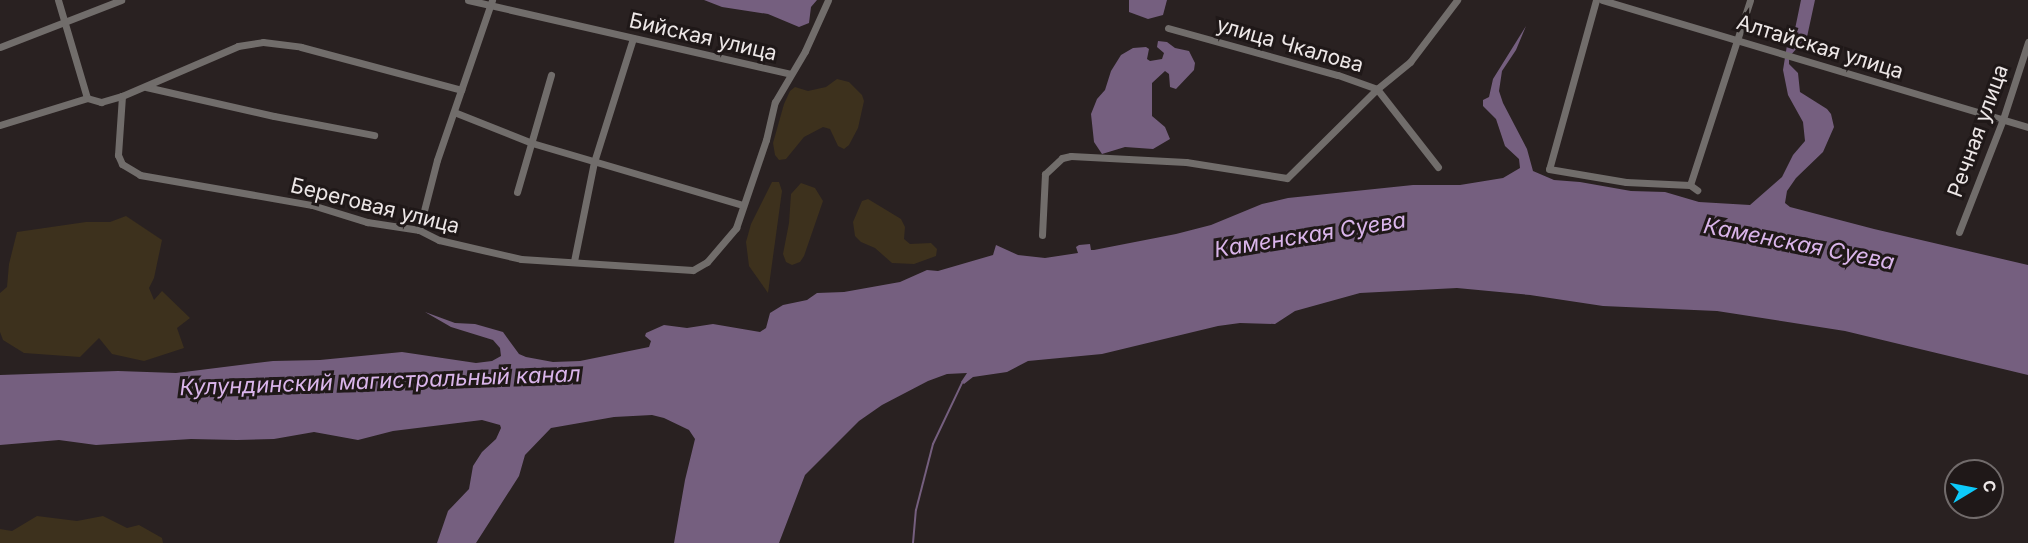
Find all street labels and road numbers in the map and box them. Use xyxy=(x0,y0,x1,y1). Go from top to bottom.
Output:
street label: Бийская улица xyxy=(627,8,779,66)
street label: Алтайская улица xyxy=(1734,10,1906,84)
street label: улица Чкалова xyxy=(1214,12,1366,78)
street label: Речная улица xyxy=(1942,61,2014,201)
street label: Береговая улица xyxy=(288,173,462,239)

